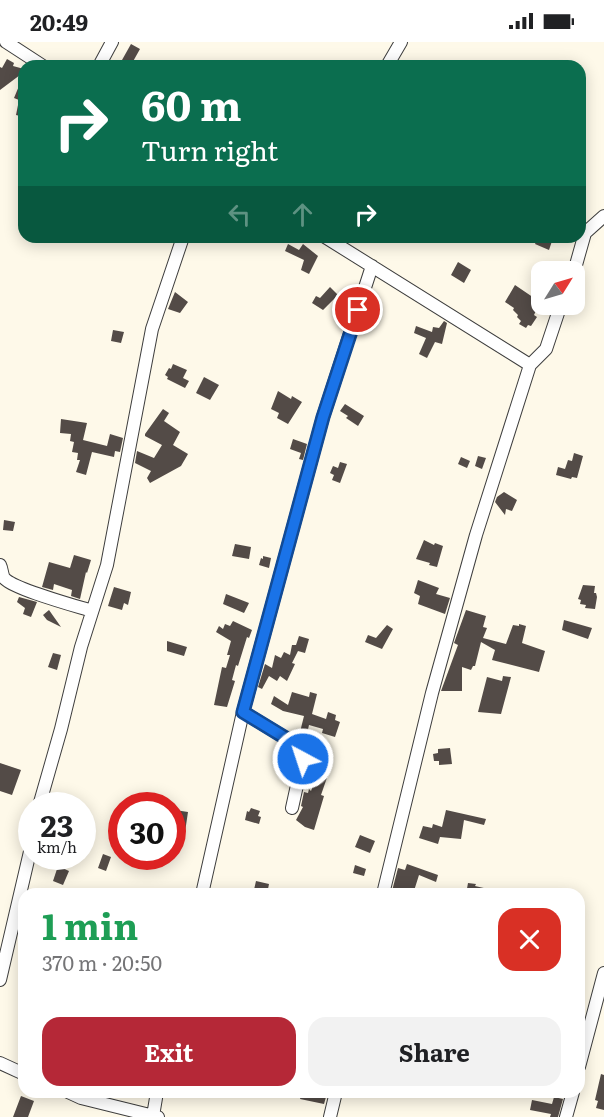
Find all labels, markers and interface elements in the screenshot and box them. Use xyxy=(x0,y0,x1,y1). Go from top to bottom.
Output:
text: 20:49 xyxy=(30,5,88,38)
text: 60 m xyxy=(141,72,242,134)
icon: right xyxy=(42,84,120,162)
text: Turn right xyxy=(141,129,278,169)
icon: left xyxy=(223,198,256,231)
icon: ahead xyxy=(286,198,319,231)
icon: right xyxy=(349,198,382,231)
north arrow xyxy=(531,261,585,315)
map controls xyxy=(531,261,585,315)
pin xyxy=(332,284,383,335)
icon: arrive xyxy=(341,293,374,326)
position arrow xyxy=(271,727,335,791)
speed limit sign: 30 xyxy=(108,792,186,870)
text: 23 xyxy=(41,802,73,846)
text: km/h xyxy=(37,835,77,858)
text: 1 min xyxy=(42,898,138,951)
button: close xyxy=(498,908,561,971)
text: 370 m · 20:50 xyxy=(42,947,162,977)
button: Exit xyxy=(42,1017,296,1086)
button: Share xyxy=(308,1017,561,1086)

